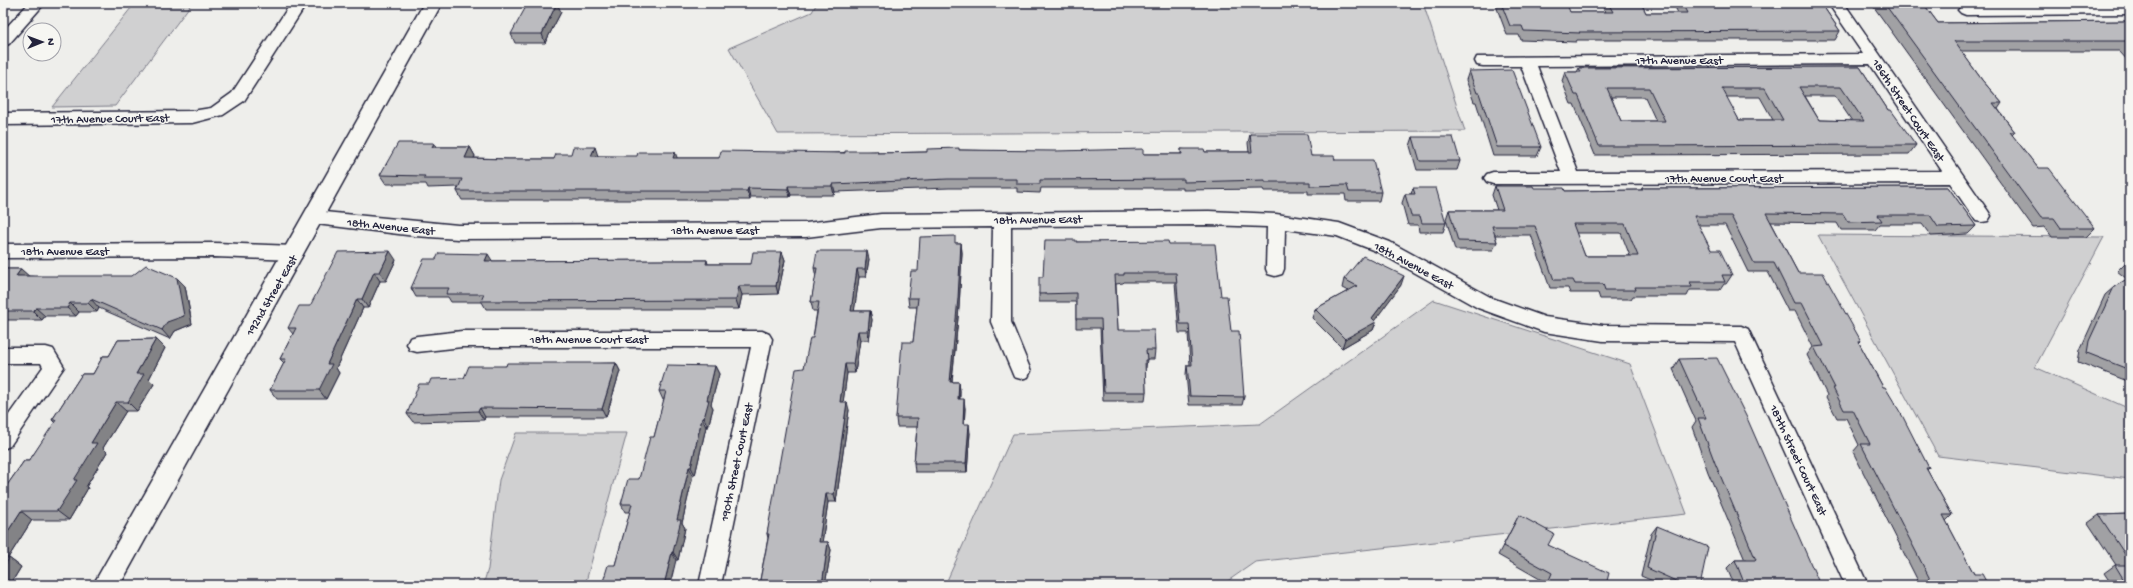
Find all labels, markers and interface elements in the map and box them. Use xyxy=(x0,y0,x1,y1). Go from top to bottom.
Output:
north arrow xyxy=(22,22,62,62)
text: N xyxy=(44,38,56,46)
street label: 17th Avenue East xyxy=(1634,55,1724,69)
street label: 186th Street Court East xyxy=(1867,56,1947,166)
street label: 17th Avenue Court East xyxy=(50,112,170,128)
street label: 17th Avenue Court East xyxy=(1664,173,1784,187)
street label: 18th Avenue East xyxy=(993,213,1083,229)
street label: 18th Avenue East xyxy=(345,216,436,240)
street label: 18th Avenue East xyxy=(670,225,760,239)
street label: 18th Avenue East xyxy=(1370,239,1456,294)
street label: 18th Avenue East xyxy=(20,246,110,260)
street label: 192nd Street East xyxy=(244,252,302,340)
street label: 18th Avenue Court East xyxy=(529,334,649,348)
street label: 190th Street Court East xyxy=(718,401,758,524)
street label: 187th Street Court East xyxy=(1765,402,1829,519)

